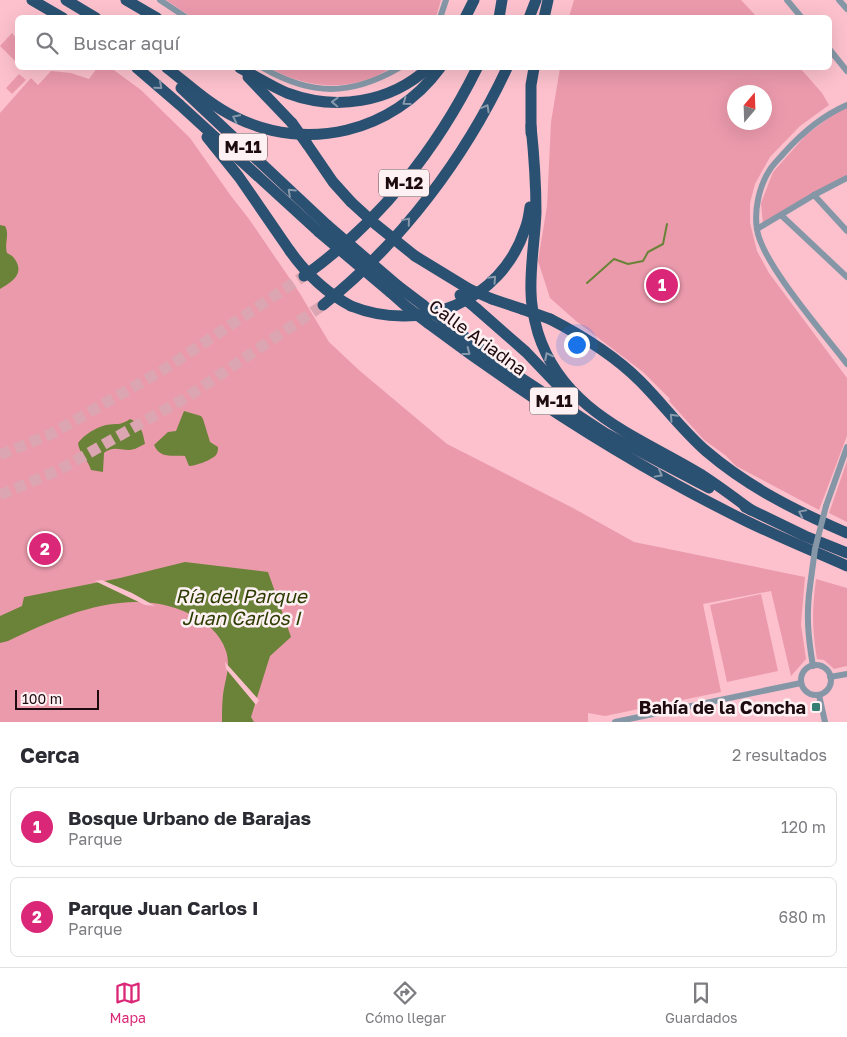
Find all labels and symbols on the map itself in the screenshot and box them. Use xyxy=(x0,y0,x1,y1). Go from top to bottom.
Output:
one-way arrow xyxy=(153,80,162,89)
north arrow xyxy=(727,85,772,130)
one-way arrow xyxy=(402,96,412,105)
one-way arrow xyxy=(331,97,338,107)
one-way arrow xyxy=(480,104,490,113)
one-way arrow xyxy=(232,113,241,124)
road number: M-11 xyxy=(219,134,267,160)
road number: M-12 xyxy=(379,170,429,197)
one-way arrow xyxy=(288,189,297,198)
one-way arrow xyxy=(402,218,411,227)
pin: 1 xyxy=(646,266,678,304)
one-way arrow xyxy=(487,276,496,285)
street label: Calle Ariadna xyxy=(425,294,531,380)
your location xyxy=(564,332,590,358)
one-way arrow xyxy=(461,346,471,355)
one-way arrow xyxy=(544,352,554,361)
road number: M-11 xyxy=(530,388,578,414)
one-way arrow xyxy=(670,413,679,422)
one-way arrow xyxy=(653,468,662,478)
one-way arrow xyxy=(798,509,807,519)
pin: 2 xyxy=(29,530,61,568)
water label: Ría del Parque Juan Carlos I xyxy=(175,584,309,629)
scale bar xyxy=(15,687,99,710)
place label: Bahía de la Concha xyxy=(639,696,806,718)
marker: Bahía de la Concha xyxy=(810,701,822,713)

